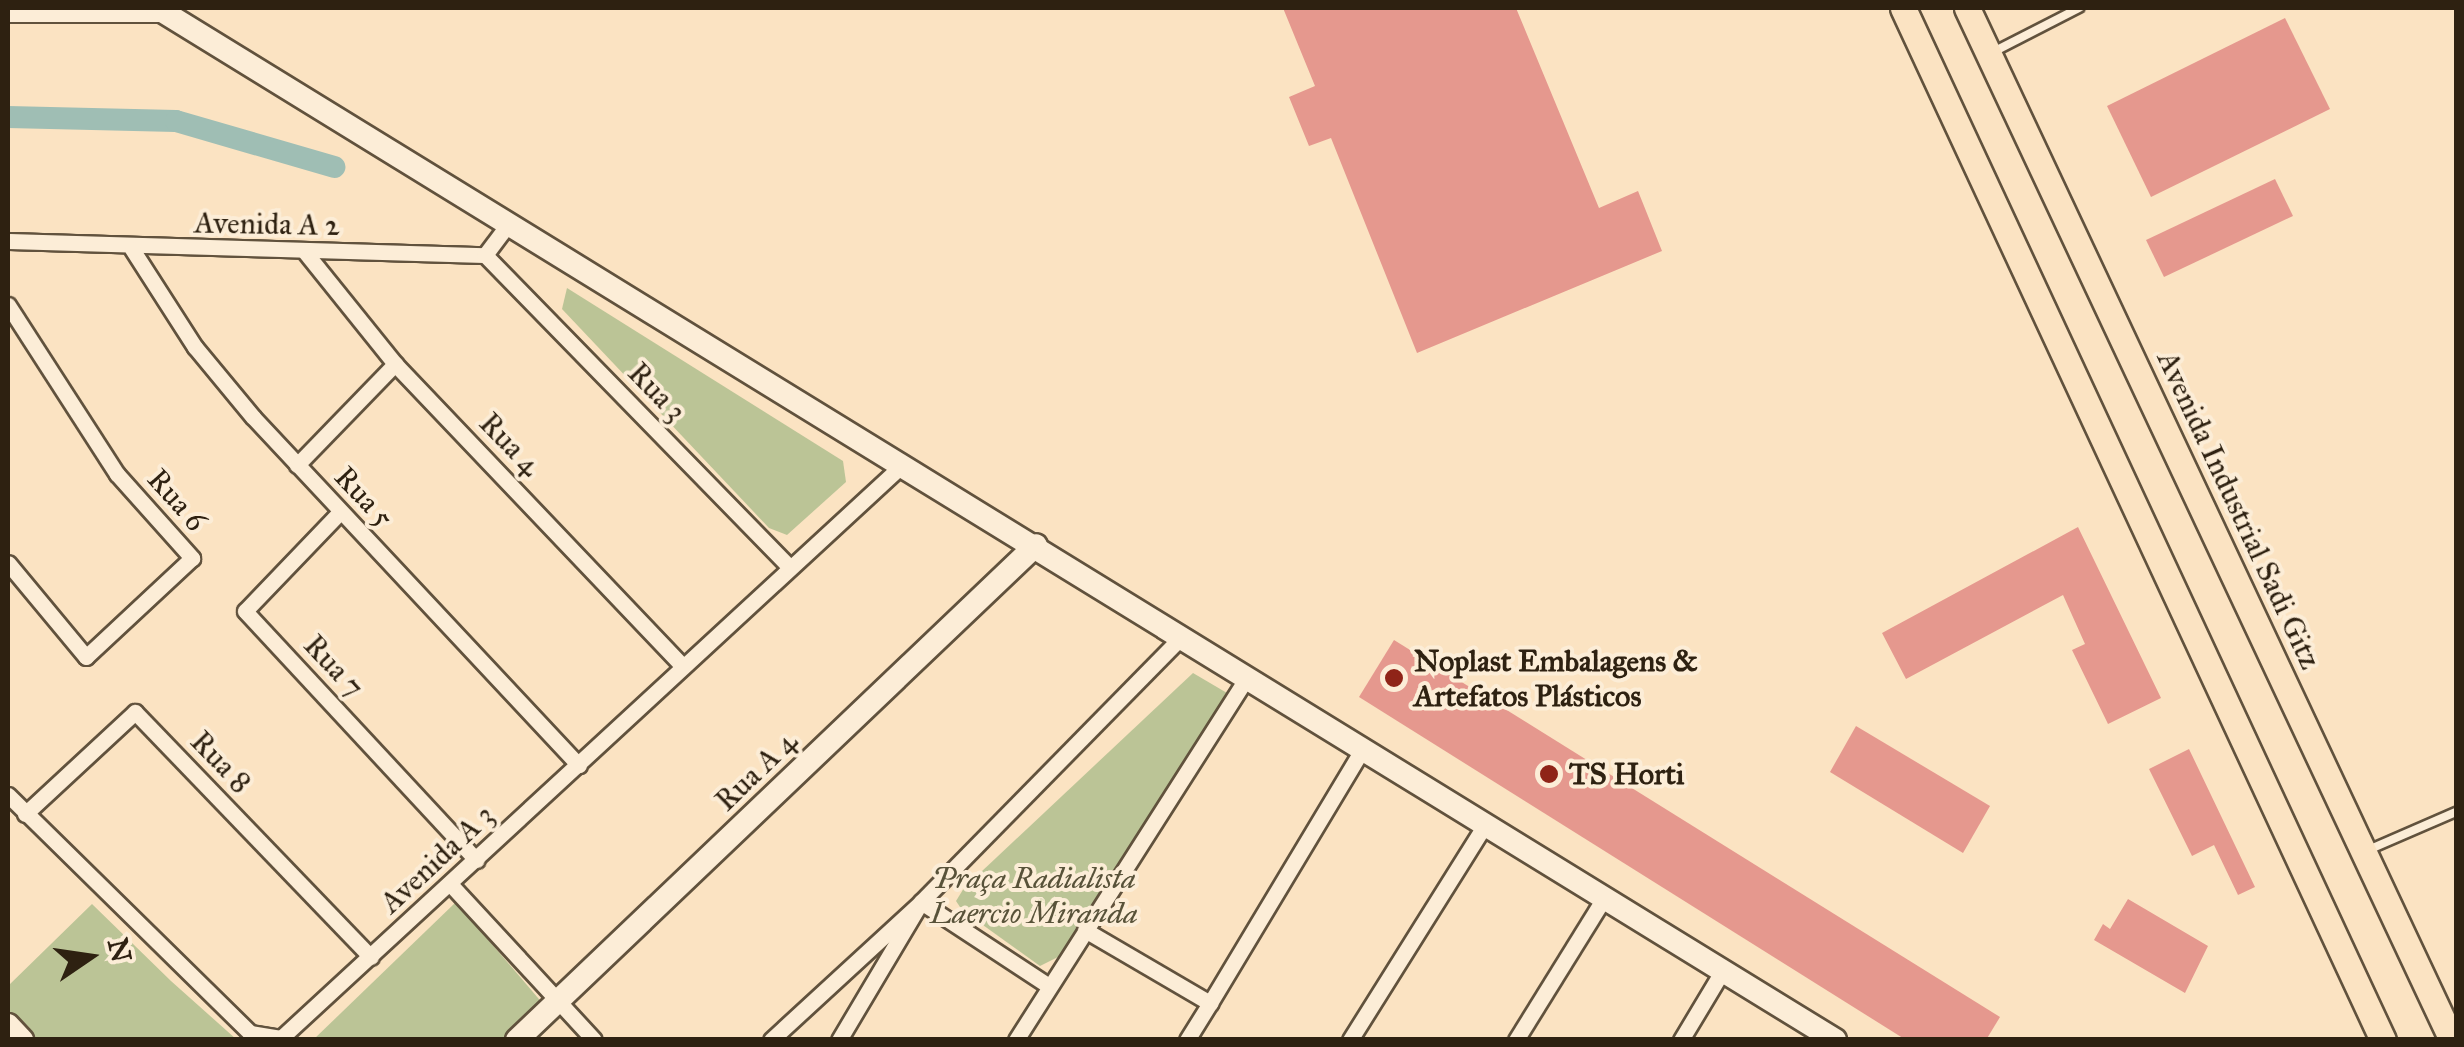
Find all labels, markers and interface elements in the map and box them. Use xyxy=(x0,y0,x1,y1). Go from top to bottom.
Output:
street label: Avenida A 2 xyxy=(194,205,340,243)
street label: Avenida Industrial Sadi Gitz xyxy=(2149,345,2329,675)
street label: Rua 3 xyxy=(620,355,694,429)
street label: Rua 4 xyxy=(472,405,548,483)
street label: Rua 5 xyxy=(327,459,401,535)
street label: Rua 6 xyxy=(140,461,214,539)
street label: Rua 7 xyxy=(296,627,372,705)
place label: Noplast Embalagens & Artefatos Plásticos xyxy=(1414,643,1698,714)
marker: Noplast Embalagens & Artefatos Plásticos xyxy=(1383,667,1405,689)
street label: Rua 8 xyxy=(183,724,259,800)
street label: Rua A 4 xyxy=(708,724,804,818)
place label: TS Horti xyxy=(1569,756,1684,792)
marker: TS Horti xyxy=(1538,763,1560,785)
street label: Avenida A 3 xyxy=(373,797,501,921)
park label: Praça Radialista Laercio Miranda xyxy=(930,860,1138,930)
north arrow xyxy=(40,907,140,1007)
text: N xyxy=(100,935,139,966)

